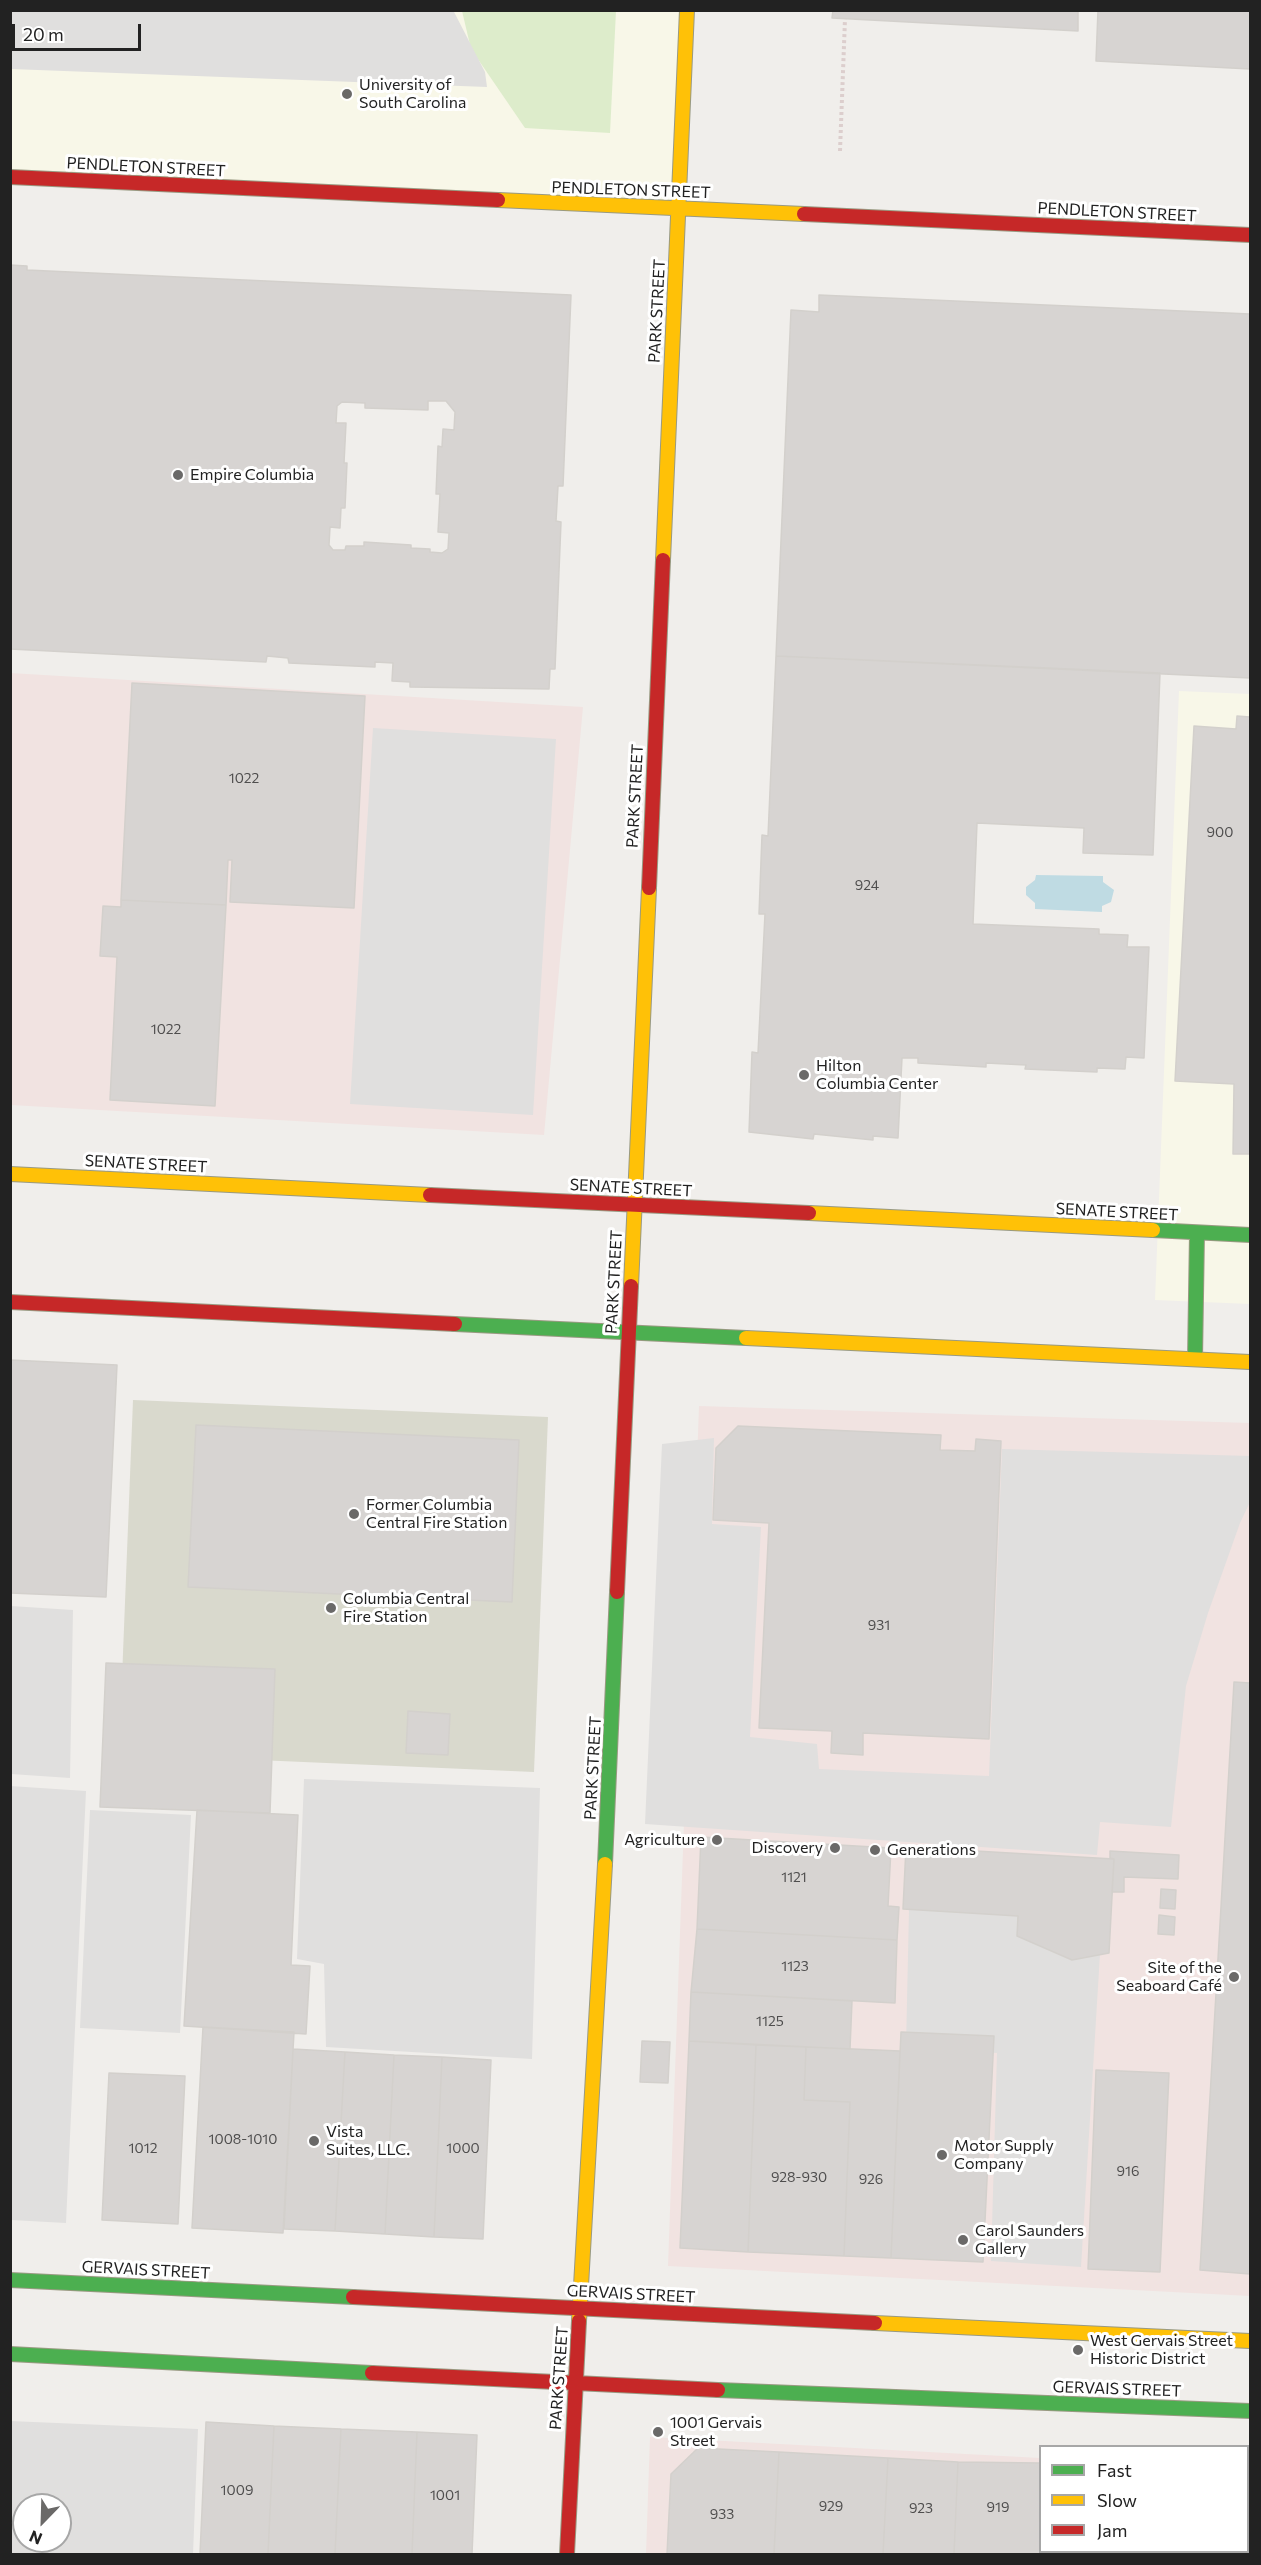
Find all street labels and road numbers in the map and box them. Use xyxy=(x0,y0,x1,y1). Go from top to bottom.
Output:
street label: PENDLETON STREET xyxy=(66,153,226,181)
street label: PENDLETON STREET xyxy=(551,178,711,202)
street label: PENDLETON STREET xyxy=(1037,198,1197,226)
street label: PARK STREET xyxy=(645,258,669,364)
street label: PARK STREET xyxy=(623,743,647,849)
street label: SENATE STREET xyxy=(84,1151,208,1177)
street label: SENATE STREET xyxy=(569,1175,693,1201)
street label: SENATE STREET xyxy=(1055,1199,1179,1225)
street label: PARK STREET xyxy=(602,1229,626,1335)
street label: PARK STREET xyxy=(581,1715,605,1821)
street label: GERVAIS STREET xyxy=(81,2257,211,2283)
street label: GERVAIS STREET xyxy=(566,2281,696,2307)
street label: PARK STREET xyxy=(546,2325,572,2431)
street label: GERVAIS STREET xyxy=(1052,2377,1182,2401)

